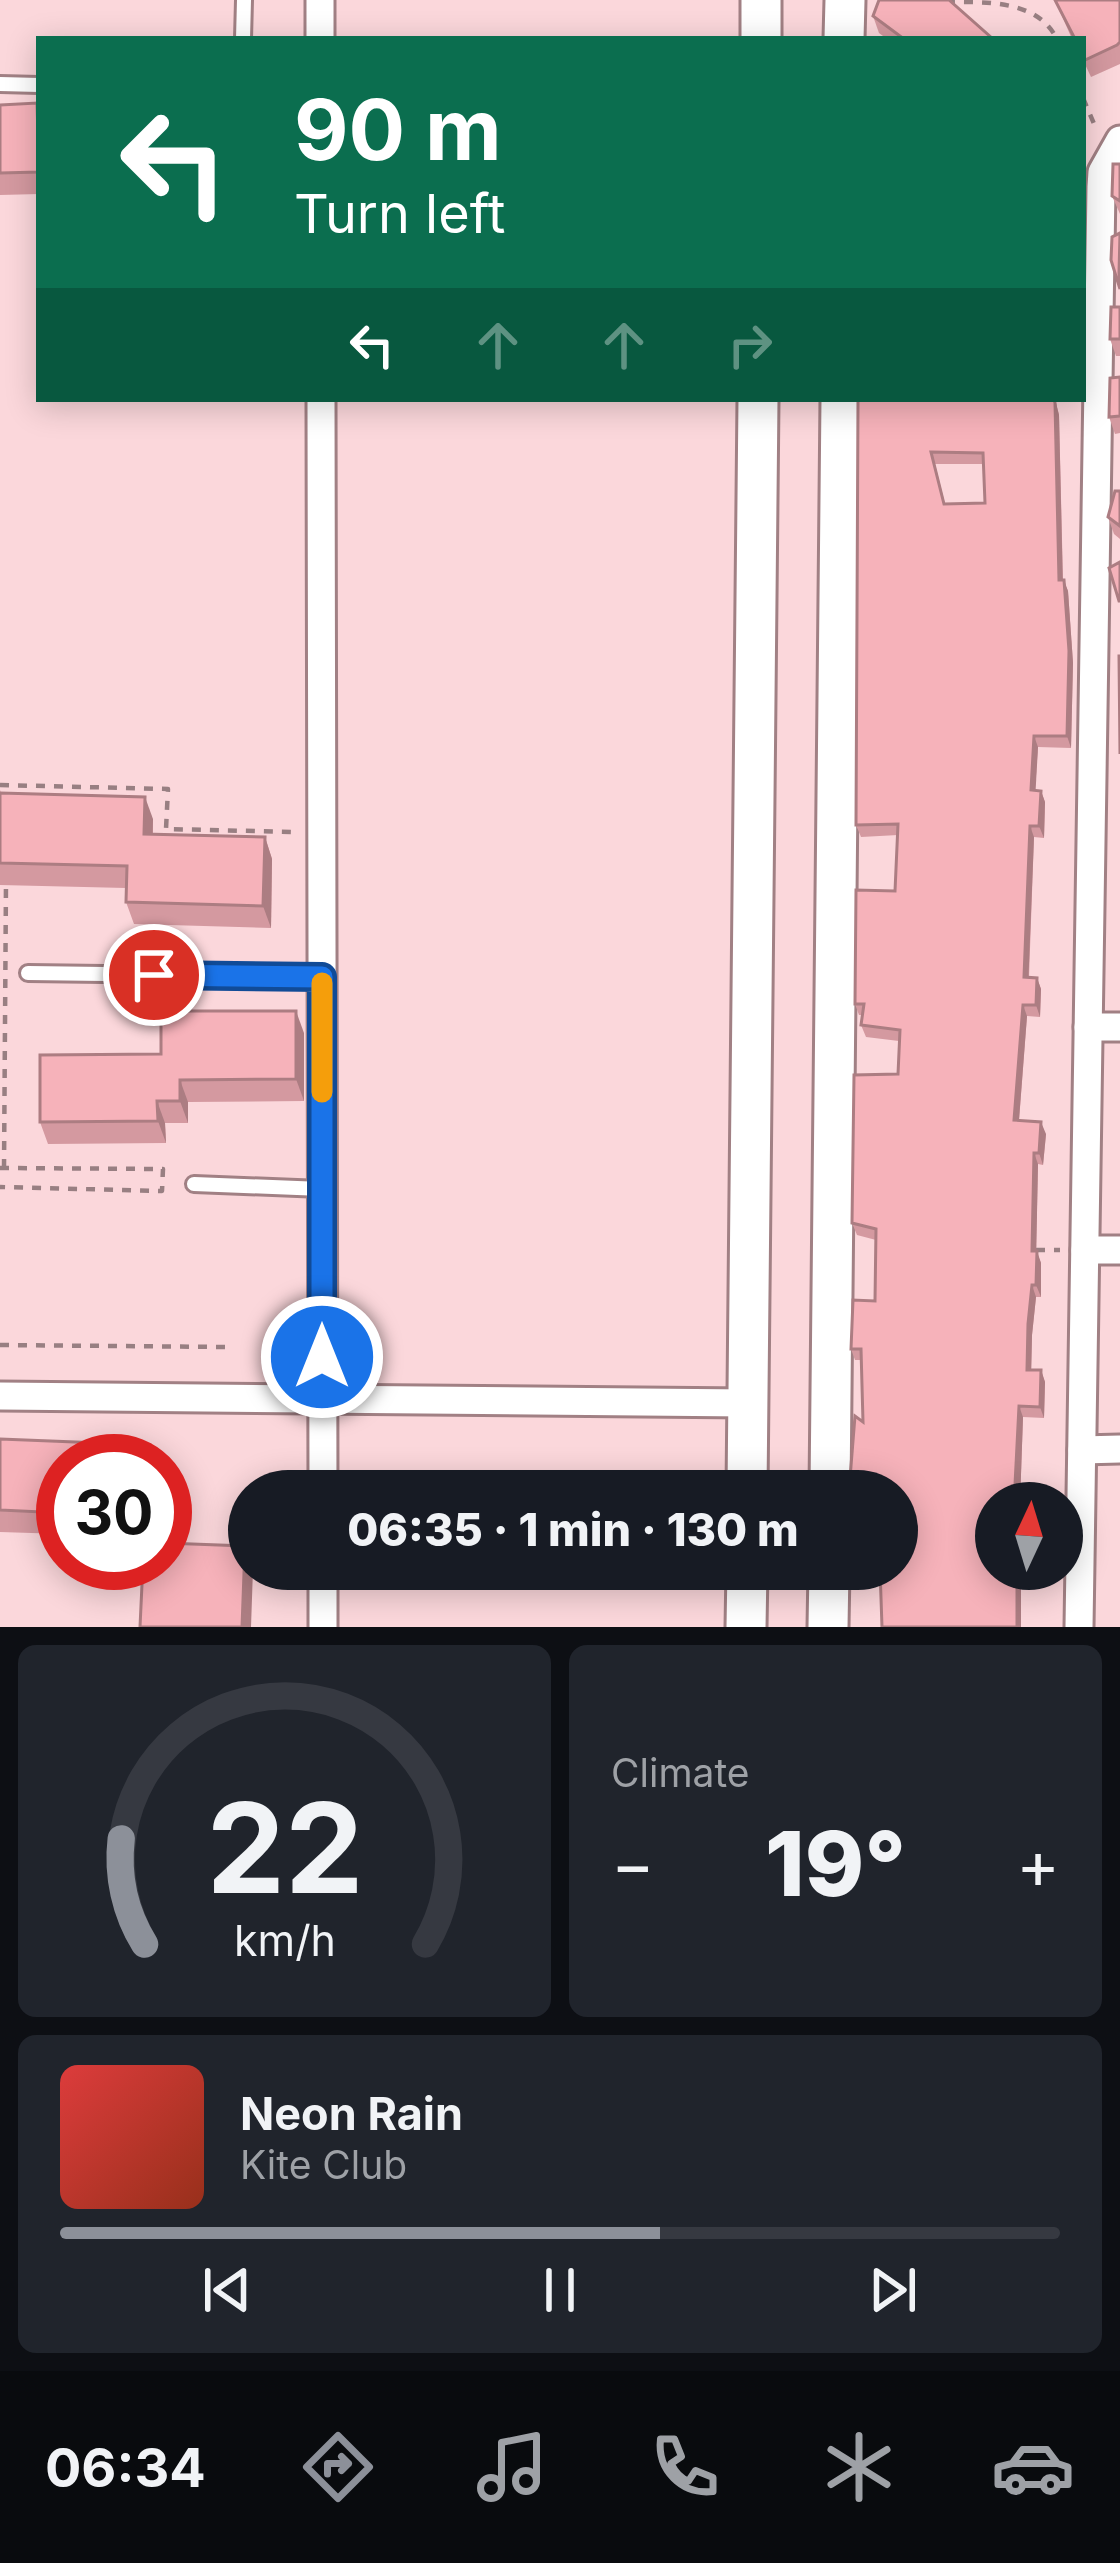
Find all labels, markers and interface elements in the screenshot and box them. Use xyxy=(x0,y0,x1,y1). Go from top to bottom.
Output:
text: 90 m xyxy=(294,79,502,180)
icon: left xyxy=(96,84,252,240)
text: Turn left xyxy=(294,181,505,246)
icon: left xyxy=(339,312,405,378)
icon: ahead xyxy=(465,312,531,378)
icon: ahead xyxy=(591,312,657,378)
icon: right xyxy=(717,312,783,378)
pin xyxy=(103,924,205,1026)
icon: arrive xyxy=(121,942,187,1008)
position arrow xyxy=(259,1294,385,1420)
speed limit sign: 30 xyxy=(36,1434,192,1590)
north arrow xyxy=(975,1482,1083,1590)
map controls xyxy=(975,1482,1083,1590)
text: 06:35 · 1 min · 130 m xyxy=(347,1502,799,1557)
text: Climate xyxy=(611,1749,750,1796)
text: 22 xyxy=(206,1772,363,1923)
text: 19° xyxy=(765,1809,906,1918)
text: − xyxy=(611,1824,655,1904)
text: + xyxy=(1016,1824,1060,1904)
text: km/h xyxy=(234,1914,335,1966)
text: Neon Rain xyxy=(240,2086,463,2141)
text: Kite Club xyxy=(240,2141,407,2188)
icon: previous xyxy=(194,2257,260,2323)
icon: pause xyxy=(527,2257,593,2323)
icon: next xyxy=(860,2257,926,2323)
icon: directions xyxy=(296,2425,380,2509)
icon: music xyxy=(470,2425,554,2509)
icon: phone xyxy=(643,2425,727,2509)
icon: climate xyxy=(817,2425,901,2509)
icon: car xyxy=(991,2425,1075,2509)
text: 06:34 xyxy=(45,2435,206,2500)

